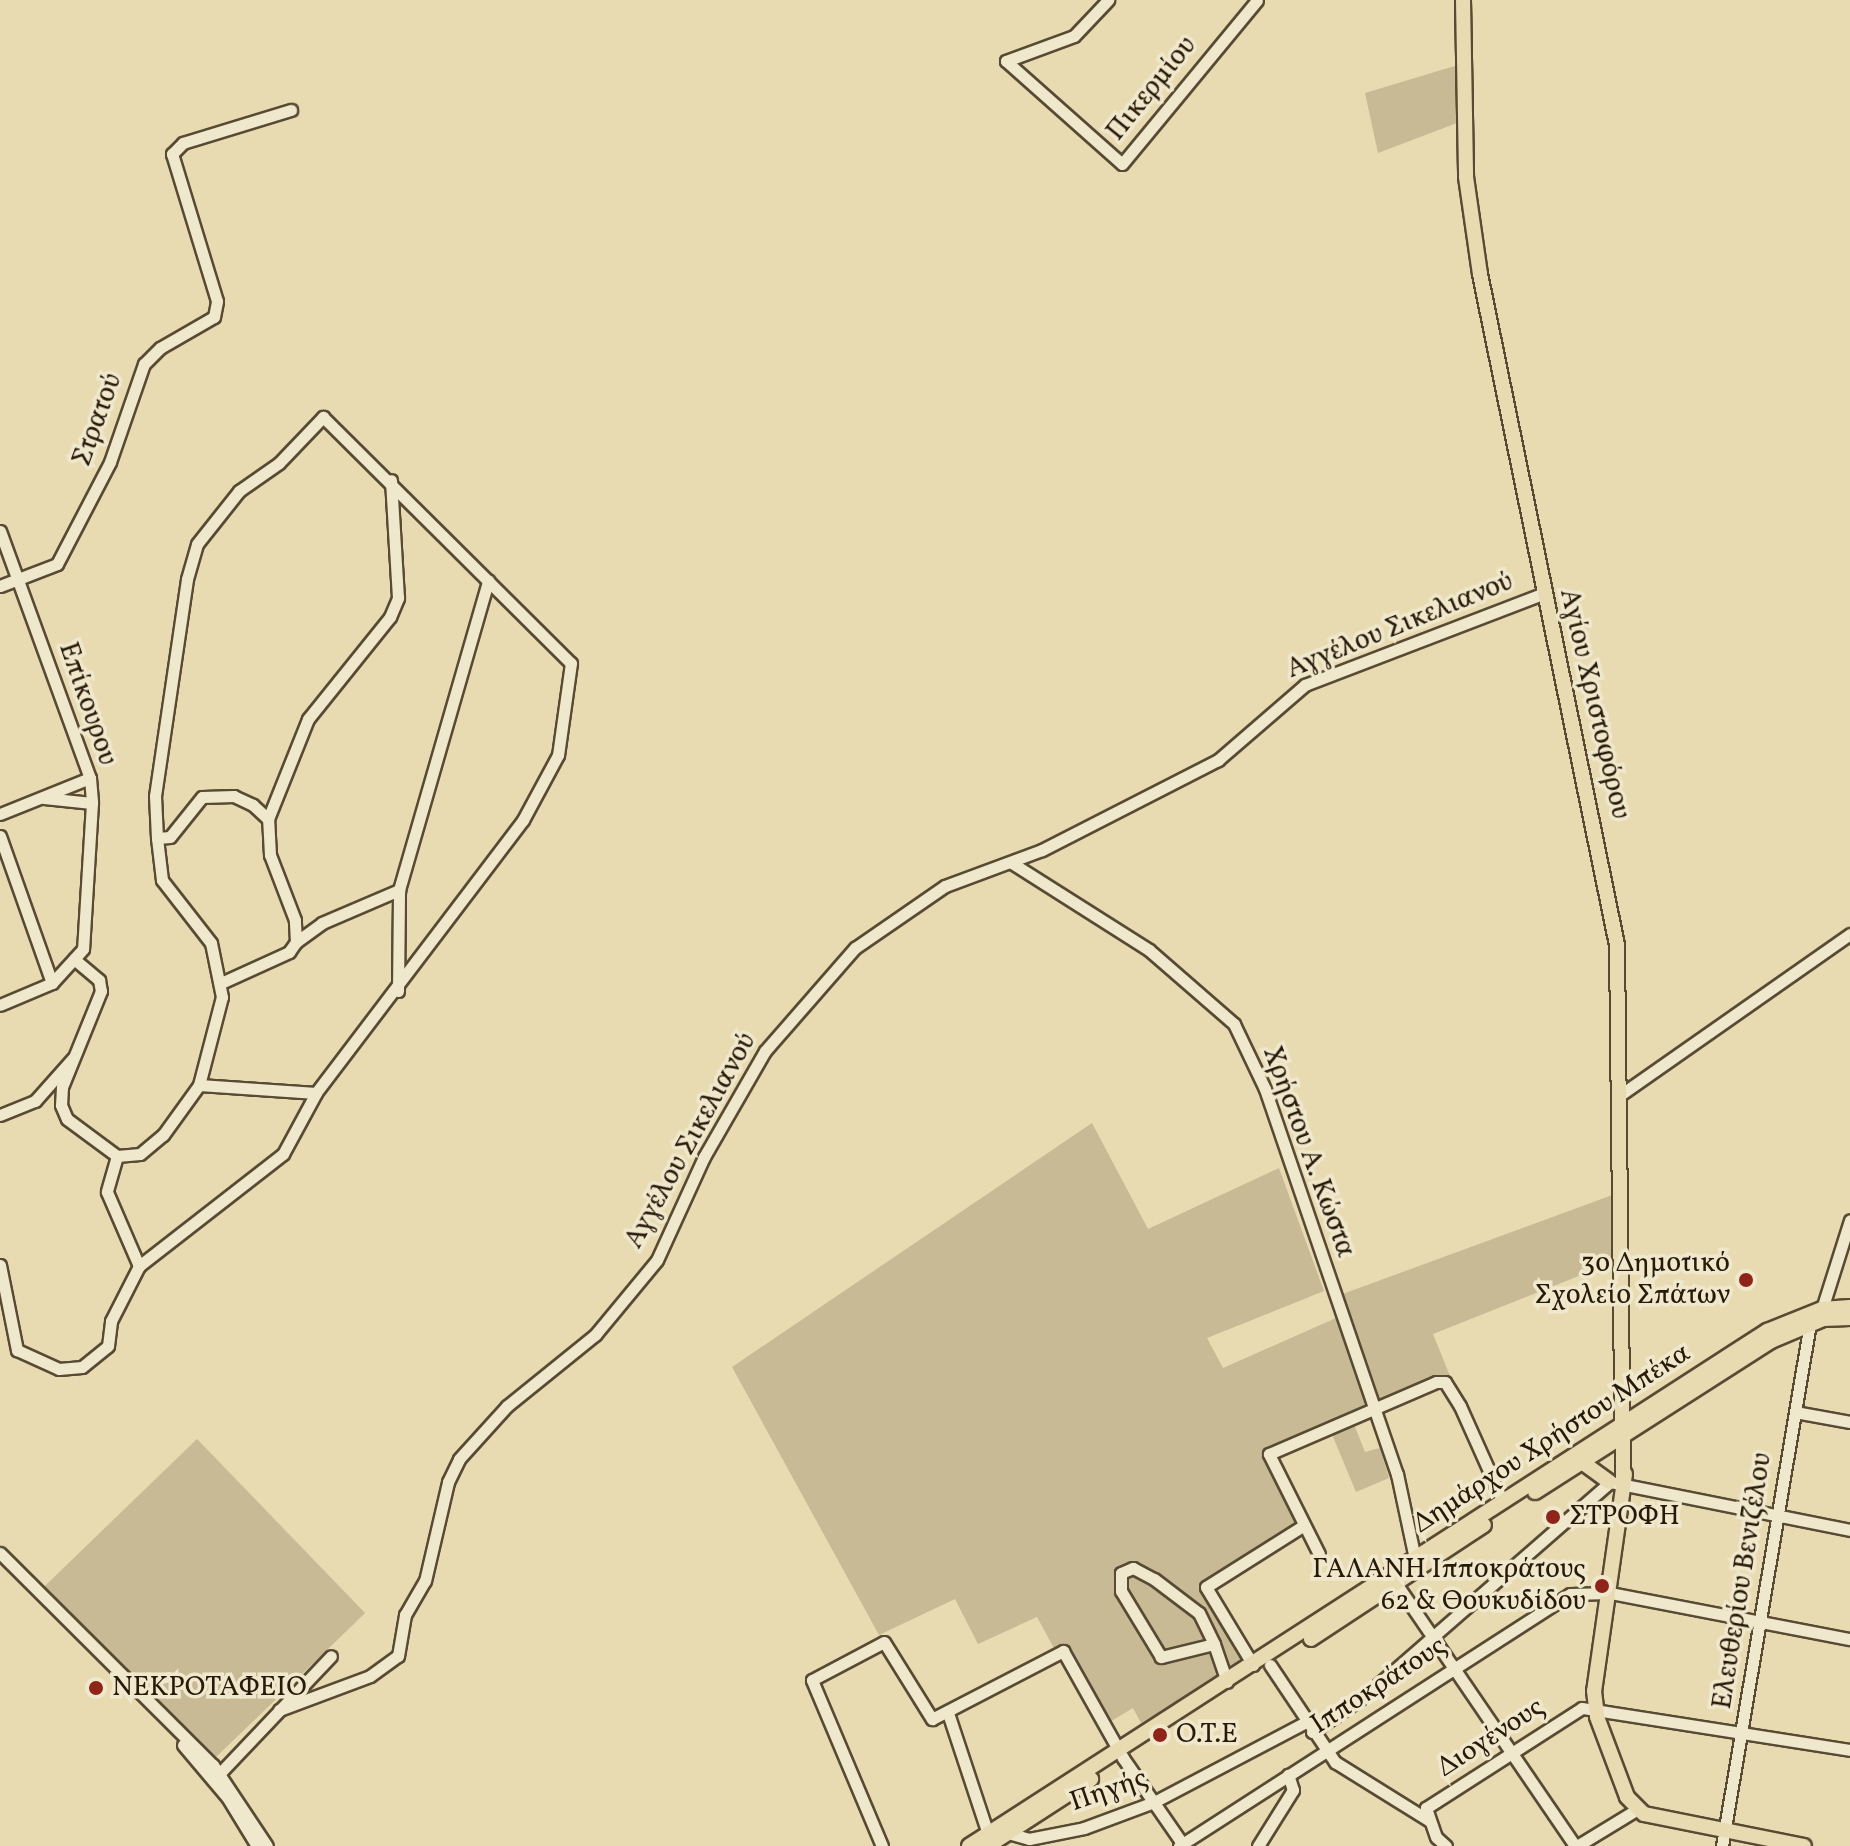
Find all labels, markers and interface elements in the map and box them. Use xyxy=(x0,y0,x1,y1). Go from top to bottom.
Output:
street label: Πικερμίου xyxy=(1100,30,1204,148)
street label: Στρατού xyxy=(66,369,130,471)
street label: Αγγέλου Σικελιανού xyxy=(1282,565,1518,687)
street label: Αγίου Χριστοφόρου xyxy=(1551,585,1637,823)
street label: Επίκουρου xyxy=(50,638,124,770)
street label: Αγγέλου Σικελιανού xyxy=(618,1027,764,1255)
street label: Χρήστου Α. Κώστα xyxy=(1254,1042,1362,1262)
place label: 3ο Δημοτικό Σχολείο Σπάτων xyxy=(1535,1247,1730,1313)
marker: 3ο Δημοτικό Σχολείο Σπάτων xyxy=(1737,1271,1755,1289)
street label: Δημάρχου Χρήστου Μπέκα xyxy=(1407,1337,1697,1541)
street label: Ελευθερίου Βενιζέλου xyxy=(1706,1450,1780,1712)
place label: ΣΤΡΟΦΗ xyxy=(1569,1500,1680,1534)
marker: ΣΤΡΟΦΗ xyxy=(1544,1508,1562,1526)
place label: ΓΑΛΑΝΗ Ιπποκράτους 62 & Θουκυδίδου xyxy=(1312,1553,1586,1619)
marker: ΓΑΛΑΝΗ Ιπποκράτους 62 & Θουκυδίδου xyxy=(1593,1577,1611,1595)
street label: Ιπποκράτους xyxy=(1305,1630,1453,1742)
place label: ΝΕΚΡΟΤΑΦΕΙΟ xyxy=(112,1671,307,1705)
marker: ΝΕΚΡΟΤΑΦΕΙΟ xyxy=(87,1679,105,1697)
street label: Διογένους xyxy=(1431,1691,1551,1785)
place label: Ο.Τ.Ε xyxy=(1176,1718,1238,1752)
marker: Ο.Τ.Ε xyxy=(1151,1726,1169,1744)
street label: Πηγής xyxy=(1066,1762,1152,1820)

